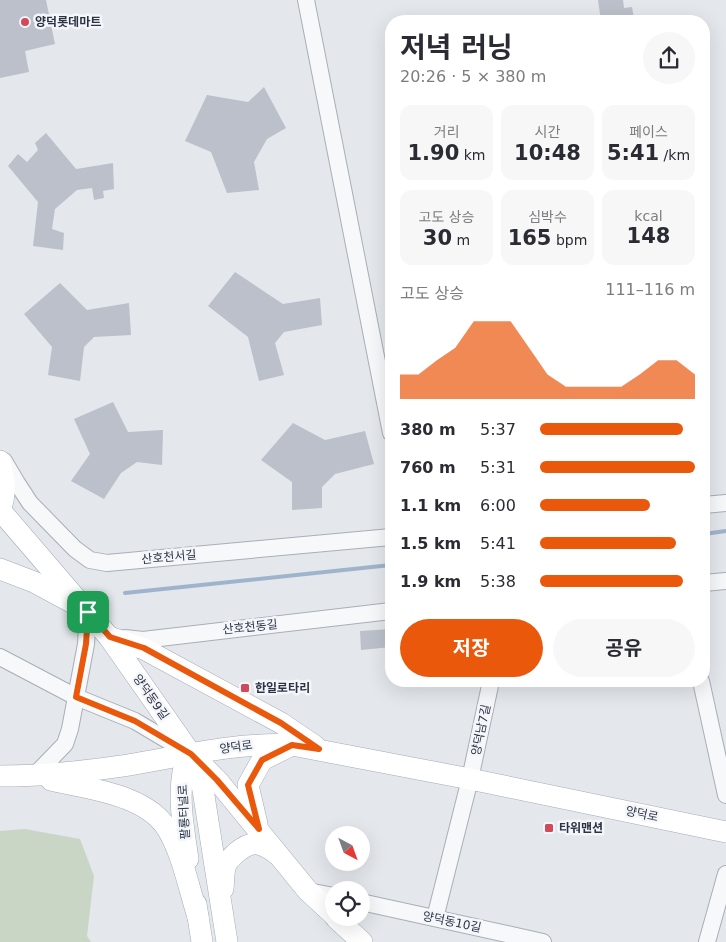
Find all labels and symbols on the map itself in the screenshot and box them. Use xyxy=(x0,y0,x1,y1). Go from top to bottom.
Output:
place label: 양덕롯데마트 xyxy=(35,15,101,29)
marker: 양덕롯데마트 xyxy=(19,16,31,28)
street label: 산호천서길 xyxy=(141,548,197,566)
pin xyxy=(67,591,109,633)
street label: 산호천동길 xyxy=(222,617,278,637)
street label: 양덕동9길 xyxy=(130,672,172,722)
place label: 한일로타리 xyxy=(255,681,310,695)
marker: 한일로타리 xyxy=(239,682,251,694)
street label: 양덕남7길 xyxy=(469,703,493,757)
street label: 양덕로 xyxy=(219,738,253,756)
street label: 팔룡터널로 xyxy=(176,784,192,840)
street label: 양덕로 xyxy=(624,804,660,824)
place label: 타워맨션 xyxy=(559,821,603,835)
marker: 타워맨션 xyxy=(543,822,555,834)
north arrow xyxy=(325,826,370,871)
street label: 양덕동10길 xyxy=(421,909,483,935)

